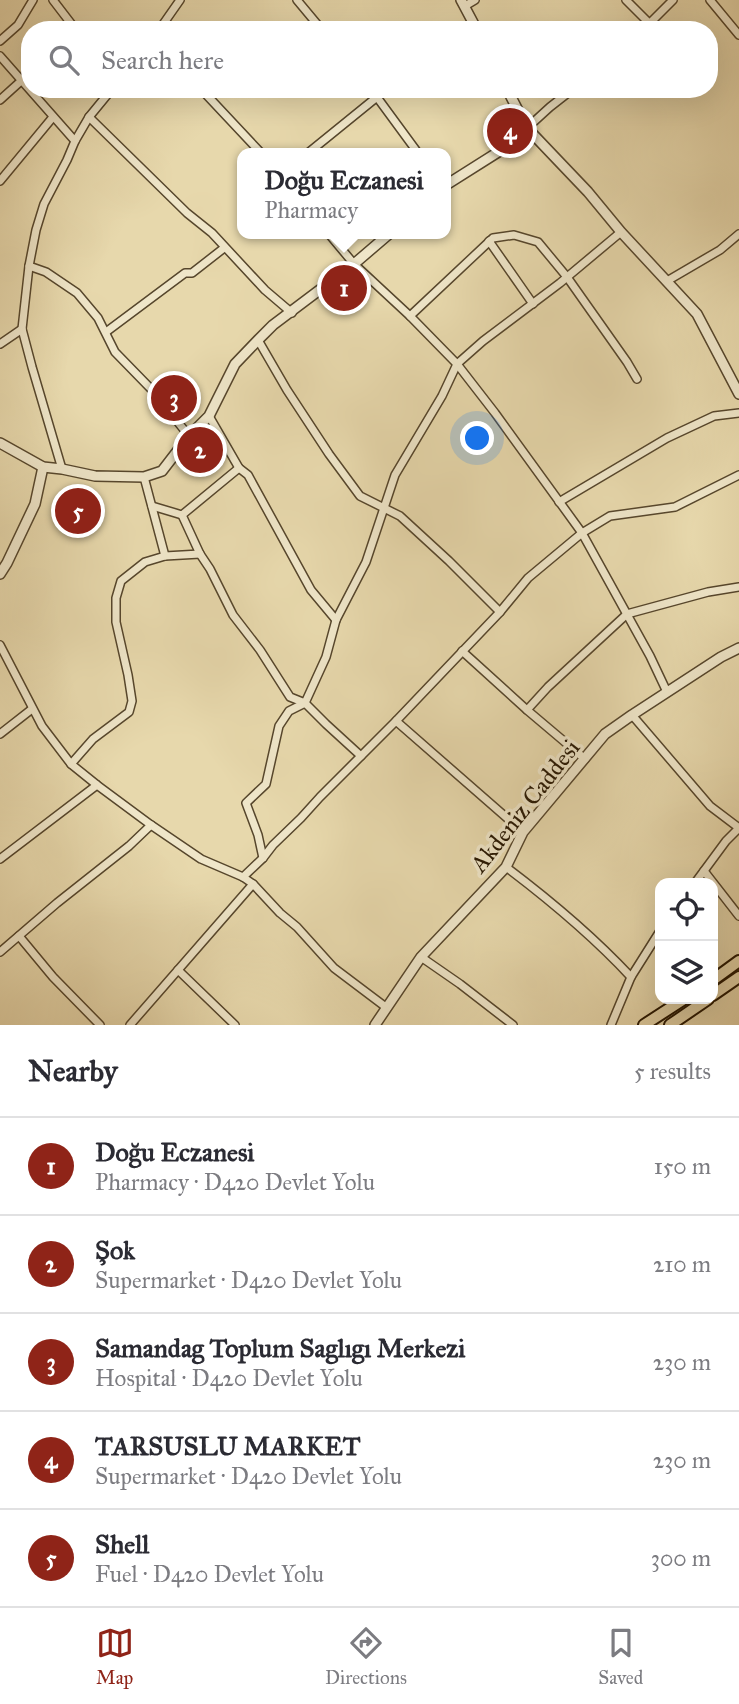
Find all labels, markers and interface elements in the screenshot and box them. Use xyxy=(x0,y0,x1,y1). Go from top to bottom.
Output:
search box xyxy=(21,21,718,98)
icon: search xyxy=(45,41,83,79)
text: Search here xyxy=(101,44,224,76)
pin: 4 xyxy=(487,105,533,157)
popup xyxy=(237,148,451,239)
text: Doğu Eczanesi xyxy=(264,164,424,196)
text: Pharmacy xyxy=(264,196,358,224)
pin: 1 xyxy=(321,262,367,314)
pin: 3 xyxy=(151,372,197,424)
your location xyxy=(460,421,494,455)
pin: 2 xyxy=(177,424,223,476)
pin: 5 xyxy=(55,485,101,537)
street label: Akdeniz Caddesi xyxy=(463,733,587,879)
map controls xyxy=(655,878,718,1004)
button: locate xyxy=(655,878,718,941)
button: layers xyxy=(655,941,718,1004)
text: Nearby xyxy=(28,1053,118,1089)
text: 5 results xyxy=(634,1057,711,1085)
text: Doğu Eczanesi xyxy=(95,1136,255,1168)
text: 1 xyxy=(46,1152,56,1180)
text: 150 m xyxy=(654,1152,711,1180)
text: Pharmacy · D420 Devlet Yolu xyxy=(95,1168,375,1196)
text: Şok xyxy=(95,1234,135,1266)
text: 2 xyxy=(45,1250,57,1278)
text: 210 m xyxy=(653,1250,711,1278)
text: Supermarket · D420 Devlet Yolu xyxy=(95,1266,402,1294)
text: Samandag Toplum Saglıgı Merkezi xyxy=(95,1332,465,1364)
text: 3 xyxy=(46,1348,56,1376)
text: 230 m xyxy=(653,1348,711,1376)
text: Hospital · D420 Devlet Yolu xyxy=(95,1364,363,1392)
text: TARSUSLU MARKET xyxy=(95,1430,361,1462)
text: 4 xyxy=(45,1446,57,1474)
text: 230 m xyxy=(653,1446,711,1474)
text: Supermarket · D420 Devlet Yolu xyxy=(95,1462,402,1490)
text: Shell xyxy=(95,1528,149,1560)
text: 5 xyxy=(46,1544,56,1572)
text: 300 m xyxy=(651,1544,711,1572)
text: Fuel · D420 Devlet Yolu xyxy=(95,1560,324,1588)
tab: Map xyxy=(96,1624,134,1689)
tab: Directions xyxy=(325,1624,407,1689)
tab: Saved xyxy=(598,1624,643,1689)

